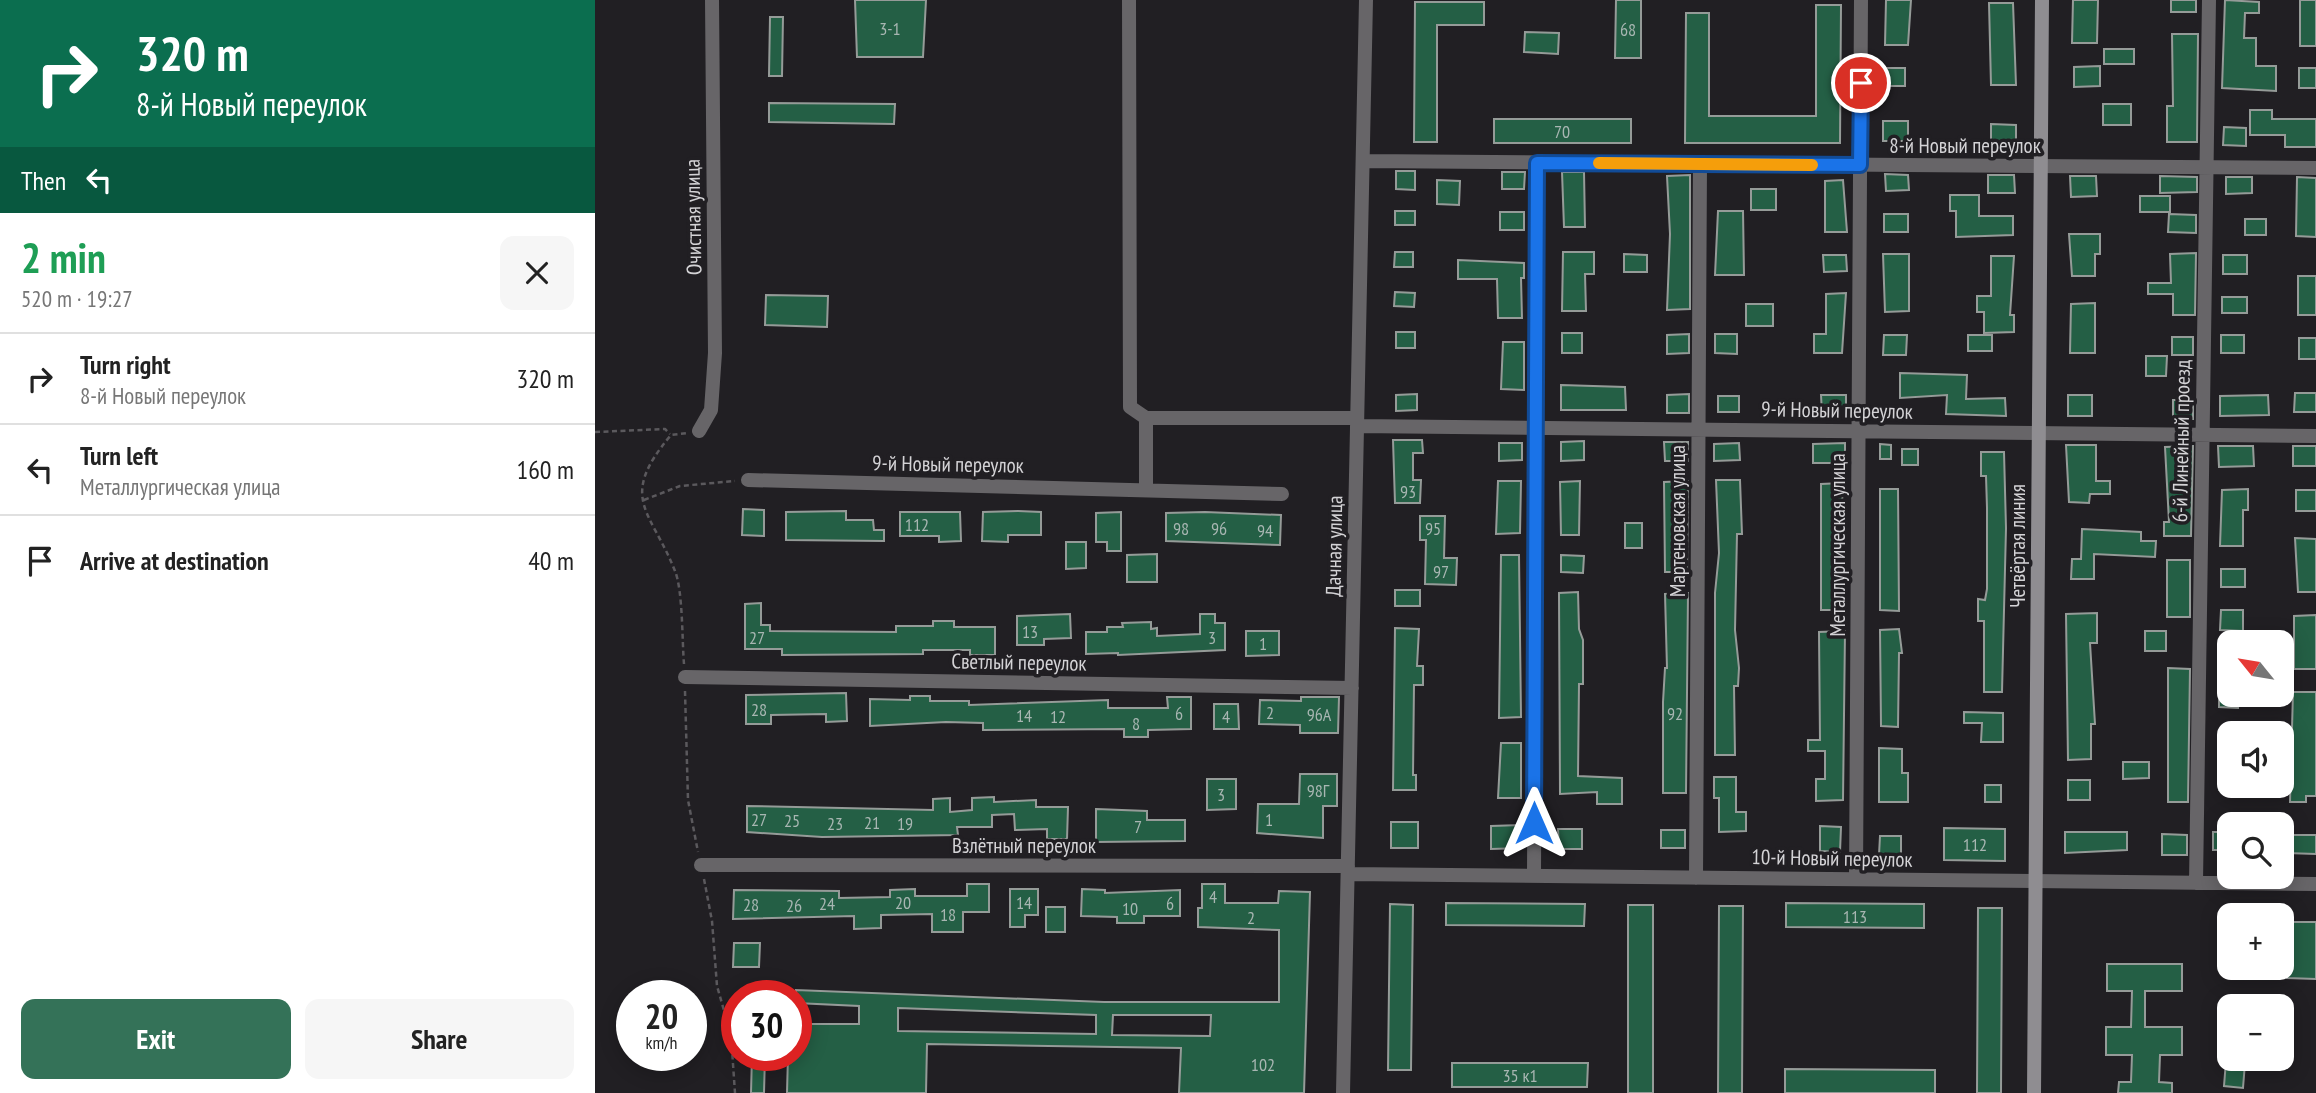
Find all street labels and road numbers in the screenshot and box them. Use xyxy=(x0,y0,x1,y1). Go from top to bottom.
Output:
street label: 8-й Новый переулок xyxy=(1889,132,2041,159)
street label: Очистная улица xyxy=(678,159,708,275)
street label: 6-й Линейный проезд xyxy=(2166,359,2196,523)
street label: 9-й Новый переулок xyxy=(1761,395,1913,425)
street label: Мартеновская улица xyxy=(1664,445,1691,597)
street label: 9-й Новый переулок xyxy=(872,449,1024,479)
street label: Металлургическая улица xyxy=(1824,453,1851,637)
street label: Четвёртая линия xyxy=(2004,484,2031,608)
street label: Дачная улица xyxy=(1320,495,1348,597)
street label: Светлый переулок xyxy=(951,647,1087,677)
street label: Взлётный переулок xyxy=(952,832,1096,859)
street label: 10-й Новый переулок xyxy=(1751,843,1913,873)

